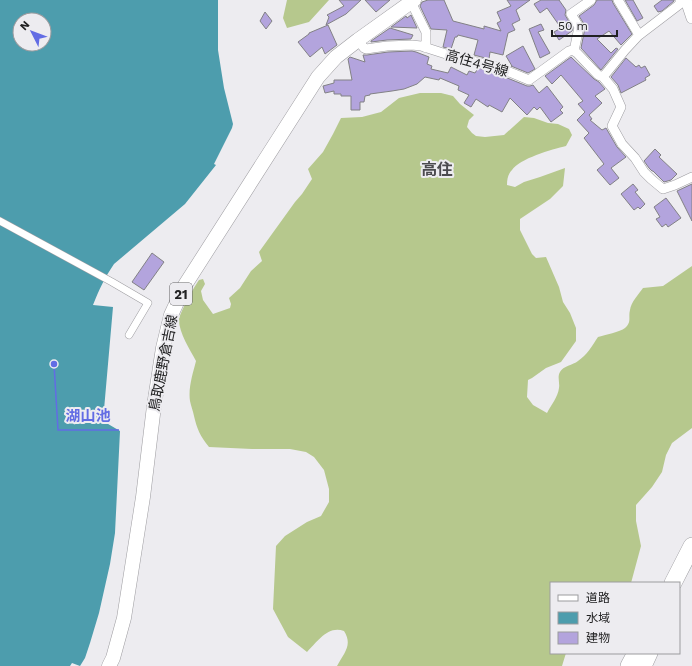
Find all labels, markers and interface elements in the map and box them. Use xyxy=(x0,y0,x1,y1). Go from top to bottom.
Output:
north arrow xyxy=(12,12,52,52)
scale bar xyxy=(552,12,617,38)
text: N xyxy=(17,18,32,33)
text: 50 m xyxy=(558,19,588,33)
street label: 高住4号線 xyxy=(444,46,510,80)
district label: 高住 xyxy=(421,160,453,179)
road number: 21 xyxy=(170,283,192,305)
street label: 鳥取鹿野倉吉線 xyxy=(146,313,180,413)
callout: 湖山池 xyxy=(58,403,119,430)
text: 湖山池 xyxy=(65,407,111,425)
legend xyxy=(550,582,680,654)
text: 道路 xyxy=(586,591,610,605)
text: 水域 xyxy=(586,611,610,625)
text: 建物 xyxy=(586,631,610,645)

